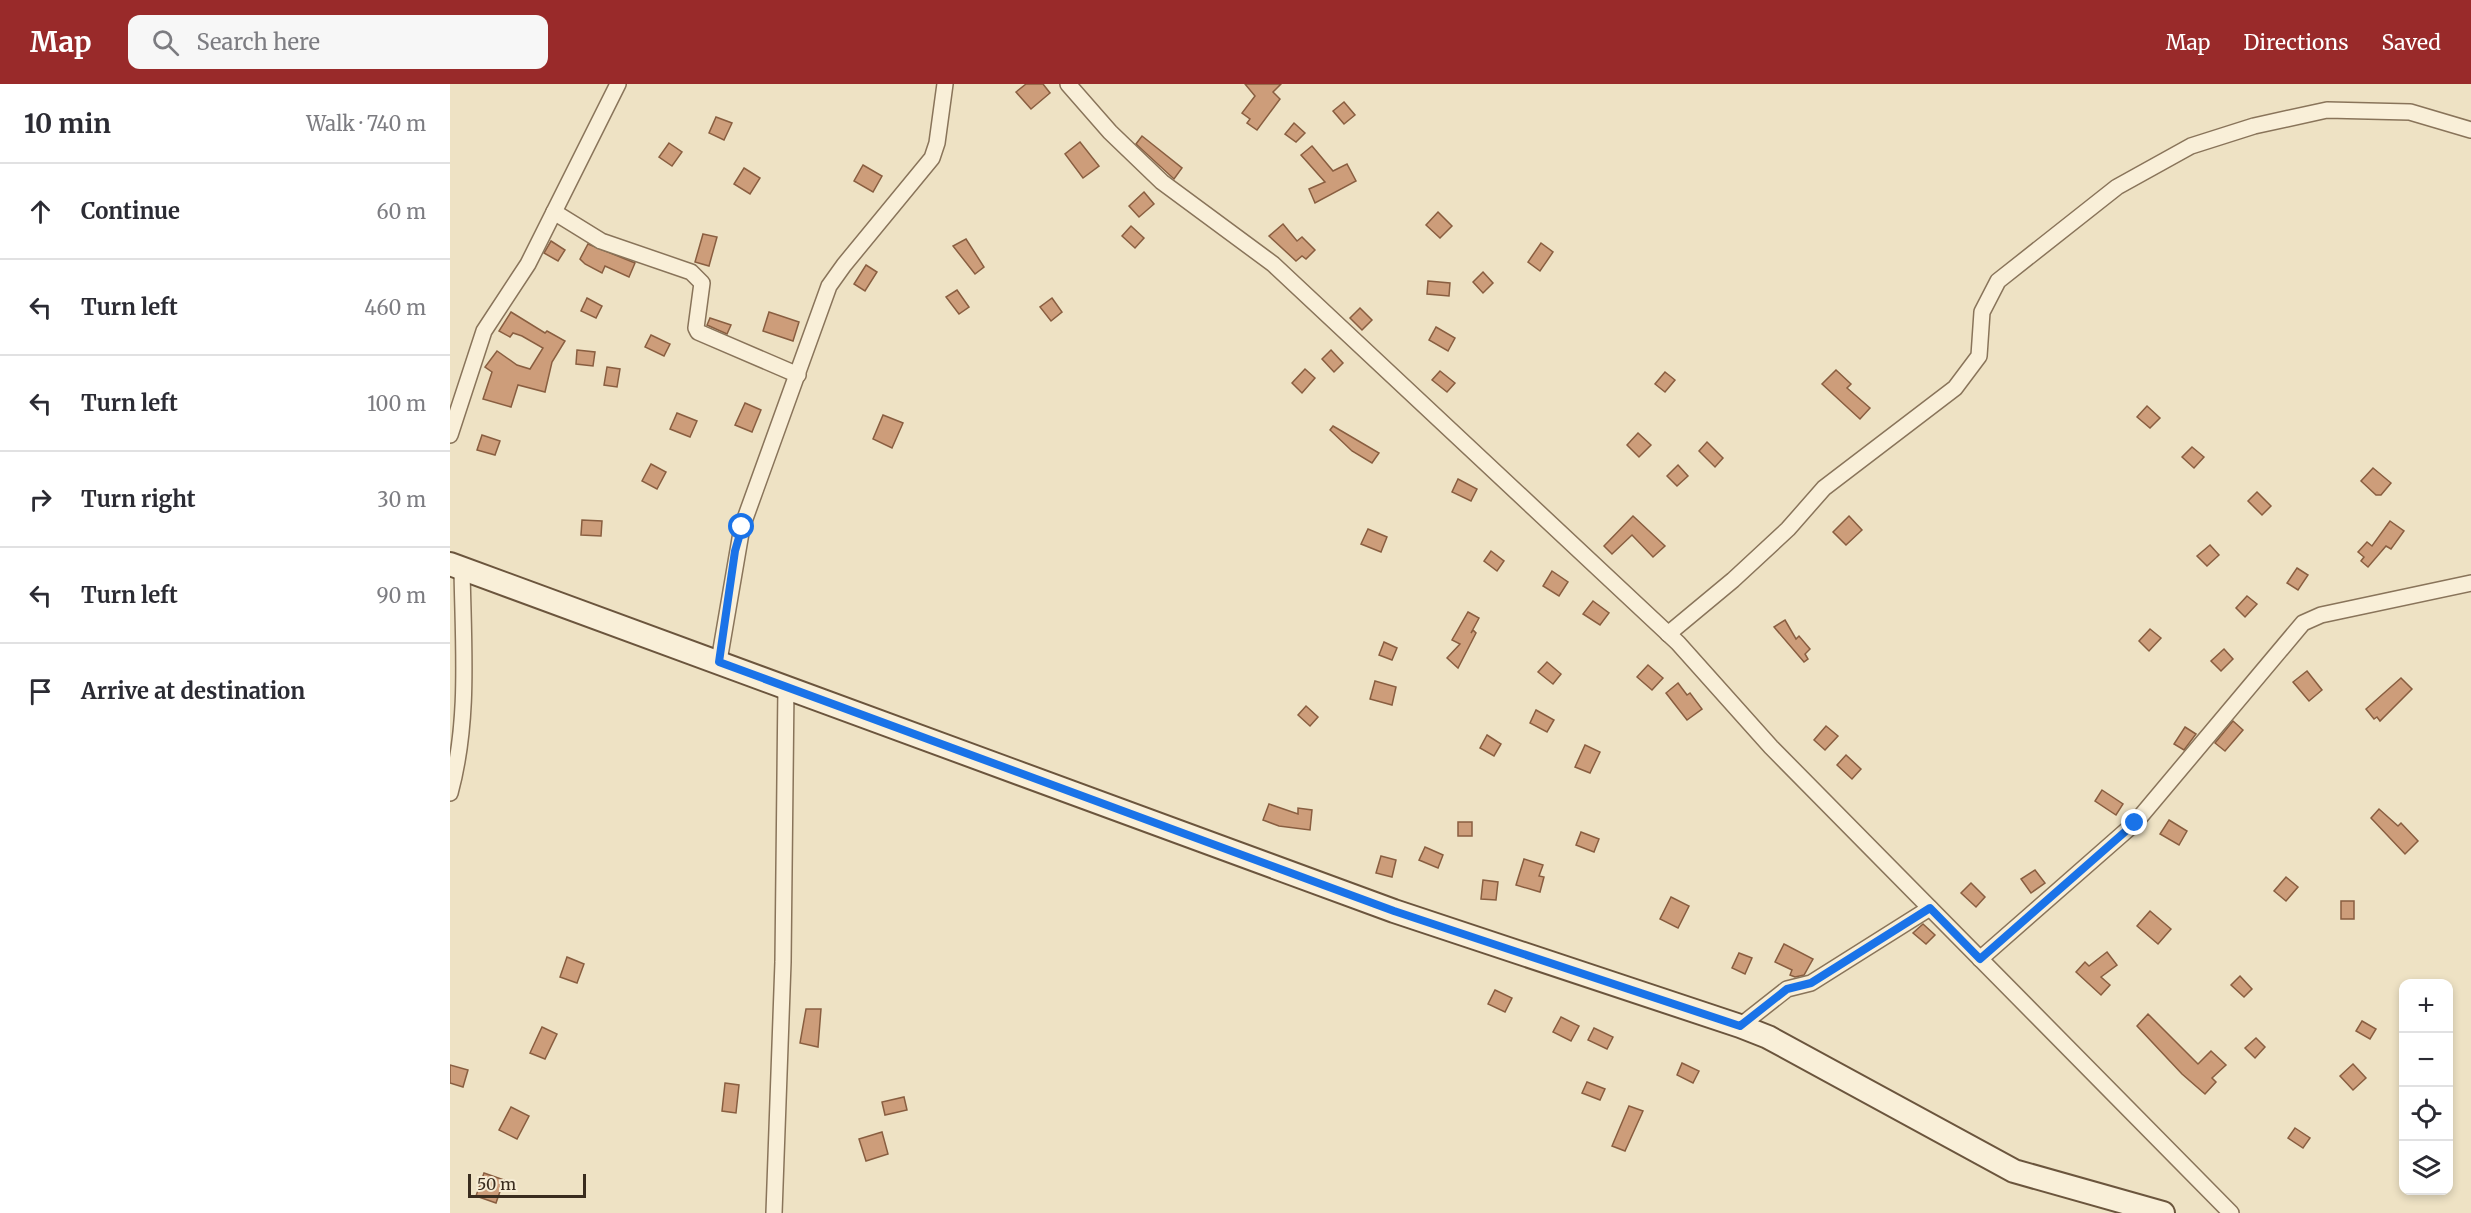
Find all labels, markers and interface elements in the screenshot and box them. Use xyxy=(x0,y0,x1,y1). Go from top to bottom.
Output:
search box xyxy=(128,15,548,69)
text: Map xyxy=(30,24,92,60)
icon: search xyxy=(149,26,182,59)
text: Search here xyxy=(197,28,320,56)
text: Map xyxy=(2166,29,2210,56)
text: Directions xyxy=(2243,29,2348,56)
text: Saved xyxy=(2381,29,2441,56)
text: 10 min xyxy=(24,107,111,140)
text: Walk · 740 m xyxy=(306,111,426,136)
icon: ahead xyxy=(24,195,57,228)
text: Continue xyxy=(81,197,180,225)
text: 60 m xyxy=(376,199,426,224)
icon: left xyxy=(24,291,57,324)
text: Turn left xyxy=(81,293,178,321)
text: 460 m xyxy=(364,295,426,320)
icon: left xyxy=(24,387,57,420)
text: Turn left xyxy=(81,389,178,417)
text: 100 m xyxy=(367,391,426,416)
icon: right xyxy=(24,483,57,516)
text: Turn right xyxy=(81,485,195,513)
text: 30 m xyxy=(377,487,426,512)
route start xyxy=(728,513,754,539)
icon: left xyxy=(24,579,57,612)
text: Turn left xyxy=(81,581,178,609)
text: 90 m xyxy=(376,583,426,608)
icon: arrive xyxy=(24,675,57,708)
text: Arrive at destination xyxy=(81,677,305,705)
route end xyxy=(2121,809,2147,835)
map controls xyxy=(2399,979,2453,1195)
button: + xyxy=(2399,979,2453,1033)
button: − xyxy=(2399,1033,2453,1087)
button: locate xyxy=(2399,1087,2453,1141)
button: layers xyxy=(2399,1141,2453,1195)
scale bar xyxy=(468,1171,586,1198)
text: 50 m xyxy=(477,1174,516,1194)

